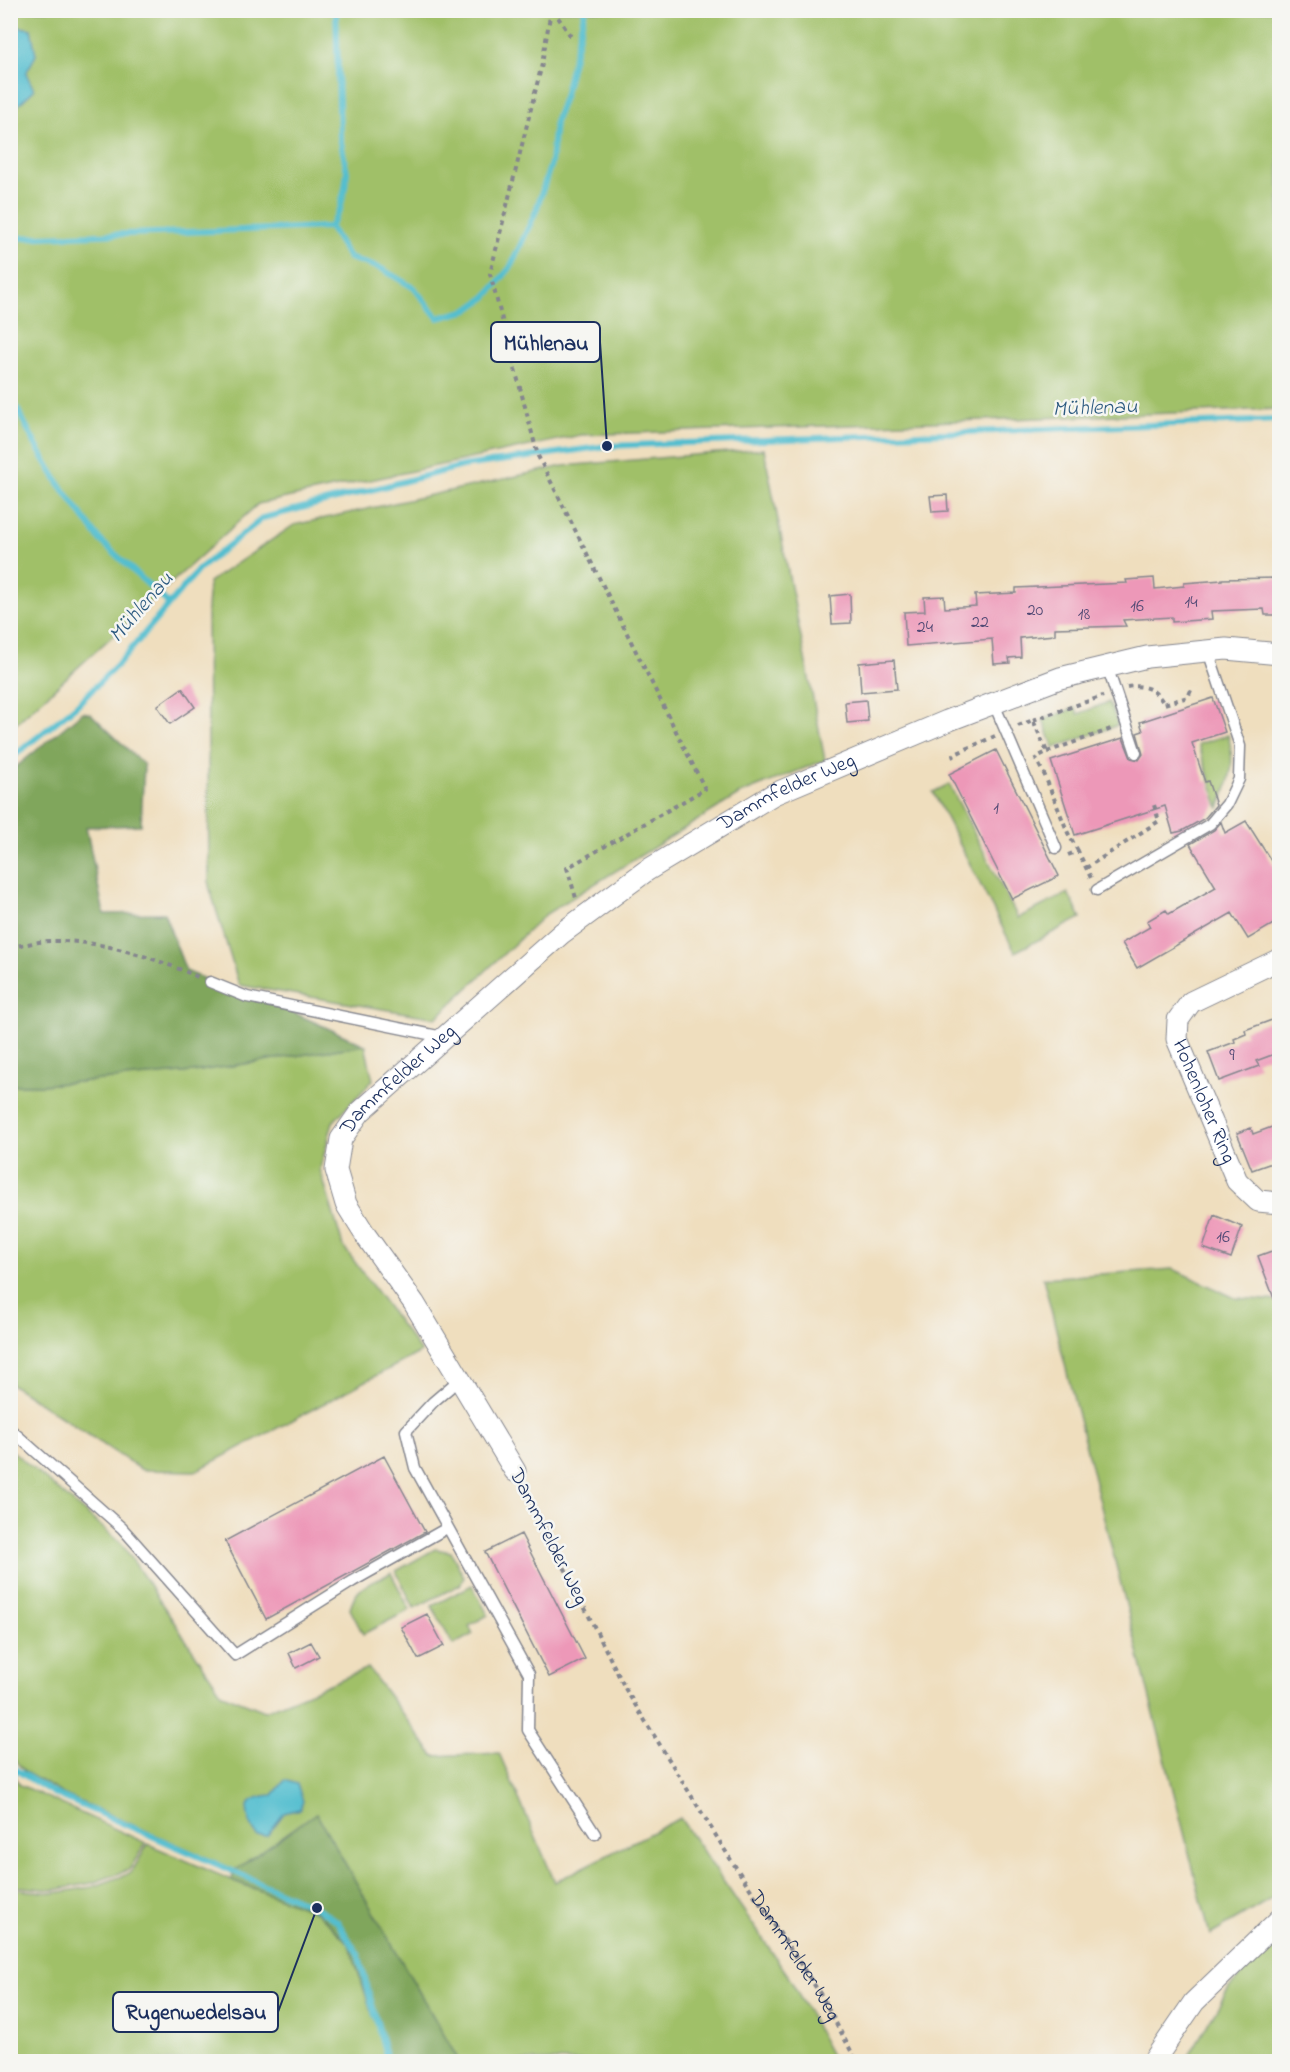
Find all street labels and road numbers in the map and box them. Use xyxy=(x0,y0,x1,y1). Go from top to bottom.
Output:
street label: Dammfelder Weg xyxy=(712,746,861,840)
street label: Dammfelder Weg xyxy=(333,1018,465,1142)
street label: Hohenloher Ring xyxy=(1164,1035,1243,1169)
street label: Dammfelder Weg xyxy=(498,1462,595,1612)
street label: Dammfelder Weg xyxy=(740,1884,847,2028)

